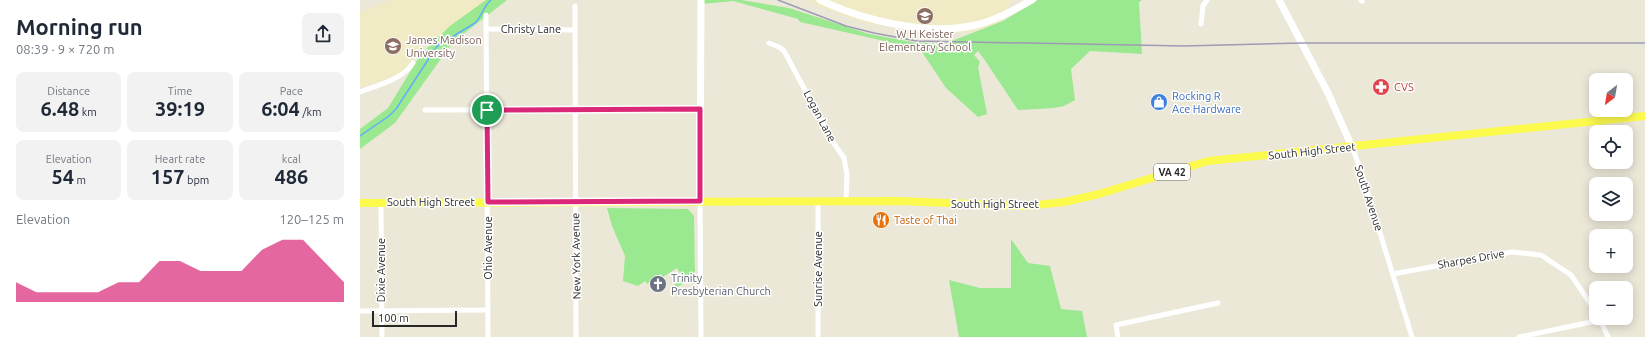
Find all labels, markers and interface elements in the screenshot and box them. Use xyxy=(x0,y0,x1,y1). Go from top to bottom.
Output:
school or university icon: W H Keister Elementary School xyxy=(915,6,935,26)
button: share xyxy=(302,13,344,55)
text: Morning run xyxy=(16,14,143,39)
street label: Christy Lane xyxy=(501,23,561,35)
place label: W H Keister Elementary School xyxy=(879,28,971,53)
place label: James Madison University xyxy=(406,34,482,59)
school or university icon: James Madison University xyxy=(383,36,403,56)
text: 08:39 · 9 × 720 m xyxy=(16,42,115,56)
north arrow xyxy=(1589,73,1633,117)
map controls xyxy=(1589,73,1633,325)
pharmacy icon: CVS xyxy=(1371,77,1391,97)
place label: CVS xyxy=(1394,81,1414,93)
text: Distance xyxy=(47,85,90,97)
text: Time xyxy=(168,85,192,97)
text: Pace xyxy=(280,85,303,97)
street label: Logan Lane xyxy=(801,88,839,144)
place label: Rocking R Ace Hardware xyxy=(1172,90,1241,115)
shop icon: Rocking R Ace Hardware xyxy=(1149,92,1169,112)
pin xyxy=(470,93,504,127)
text: 6.48 xyxy=(40,97,79,120)
text: 39:19 xyxy=(155,97,205,120)
text: 6:04 xyxy=(261,97,300,120)
icon: arrive xyxy=(476,99,498,121)
text: km xyxy=(79,106,97,118)
text: /km xyxy=(300,106,322,118)
button: locate xyxy=(1589,125,1633,169)
street label: South High Street xyxy=(1268,140,1357,162)
text: Elevation xyxy=(46,153,92,165)
text: Heart rate xyxy=(155,153,205,165)
text: kcal xyxy=(282,153,301,165)
street label: South Avenue xyxy=(1353,163,1385,233)
road number: VA 42 xyxy=(1154,164,1190,180)
text: 54 xyxy=(51,165,74,188)
text: 157 xyxy=(151,165,184,188)
text: 486 xyxy=(274,165,308,188)
text: m xyxy=(74,174,86,186)
text: bpm xyxy=(184,174,209,186)
button: layers xyxy=(1589,177,1633,221)
street label: South High Street xyxy=(387,196,476,208)
street label: South High Street xyxy=(951,198,1040,210)
restaurant icon: Taste of Thai xyxy=(871,210,891,230)
text: Elevation xyxy=(16,212,70,226)
text: 120–125 m xyxy=(279,212,344,226)
street label: New York Avenue xyxy=(569,213,583,299)
place label: Taste of Thai xyxy=(894,214,957,226)
street label: Ohio Avenue xyxy=(482,216,494,280)
button: + xyxy=(1589,229,1633,273)
street label: Sunrise Avenue xyxy=(812,231,824,307)
street label: Dixie Avenue xyxy=(375,238,387,302)
street label: Sharpes Drive xyxy=(1437,247,1505,271)
place label: Trinity Presbyterian Church xyxy=(671,272,771,297)
church icon: Trinity Presbyterian Church xyxy=(648,274,668,294)
button: − xyxy=(1589,281,1633,325)
scale bar xyxy=(372,309,457,328)
text: 100 m xyxy=(378,312,409,324)

